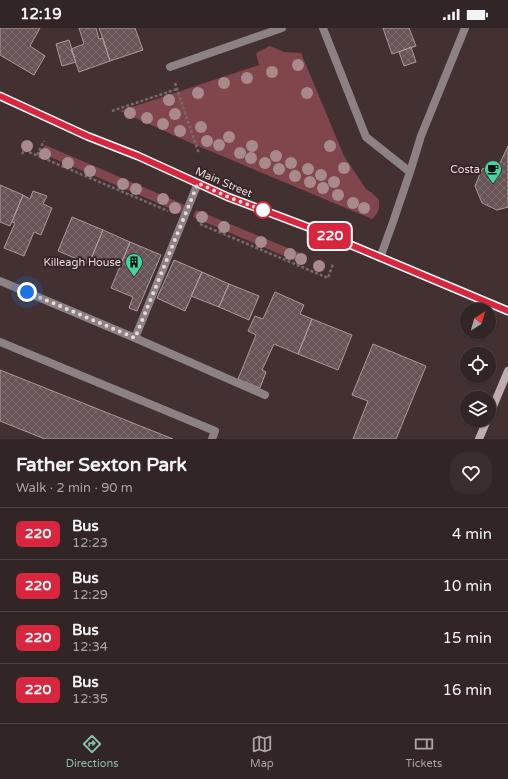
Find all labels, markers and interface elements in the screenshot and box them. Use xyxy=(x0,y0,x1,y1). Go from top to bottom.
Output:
text: 12:19 xyxy=(20,5,62,23)
cafe icon: Costa xyxy=(483,159,503,184)
place label: Costa xyxy=(450,163,480,176)
street label: Main Street xyxy=(193,165,254,200)
unlabelled marker xyxy=(254,201,272,219)
line badge: 220 xyxy=(307,223,353,249)
text: 220 xyxy=(317,227,343,244)
building icon: Killeagh House xyxy=(124,252,144,277)
place label: Killeagh House xyxy=(43,256,121,269)
your location xyxy=(17,282,37,302)
north arrow xyxy=(460,303,496,339)
map controls xyxy=(460,303,496,427)
button: locate xyxy=(460,347,496,383)
button: layers xyxy=(460,391,496,427)
button: heart xyxy=(450,452,492,494)
text: Father Sexton Park xyxy=(16,454,187,476)
text: Walk · 2 min · 90 m xyxy=(16,480,133,496)
text: Bus xyxy=(72,517,99,535)
text: 220 xyxy=(25,525,51,542)
text: 4 min xyxy=(452,525,492,543)
text: 12:23 xyxy=(72,535,108,551)
text: Bus xyxy=(72,569,99,587)
text: 220 xyxy=(25,577,51,594)
text: 10 min xyxy=(443,577,492,595)
text: 12:29 xyxy=(72,587,108,603)
text: Bus xyxy=(72,621,99,639)
text: 220 xyxy=(25,629,51,646)
text: 15 min xyxy=(443,629,492,647)
text: 12:34 xyxy=(72,639,108,655)
text: Bus xyxy=(72,673,99,691)
text: 220 xyxy=(25,681,51,698)
text: 16 min xyxy=(443,681,492,699)
text: 12:35 xyxy=(72,691,108,707)
tab: Directions xyxy=(66,733,118,770)
tab: Map xyxy=(250,733,274,770)
tab: Tickets xyxy=(405,733,442,770)

